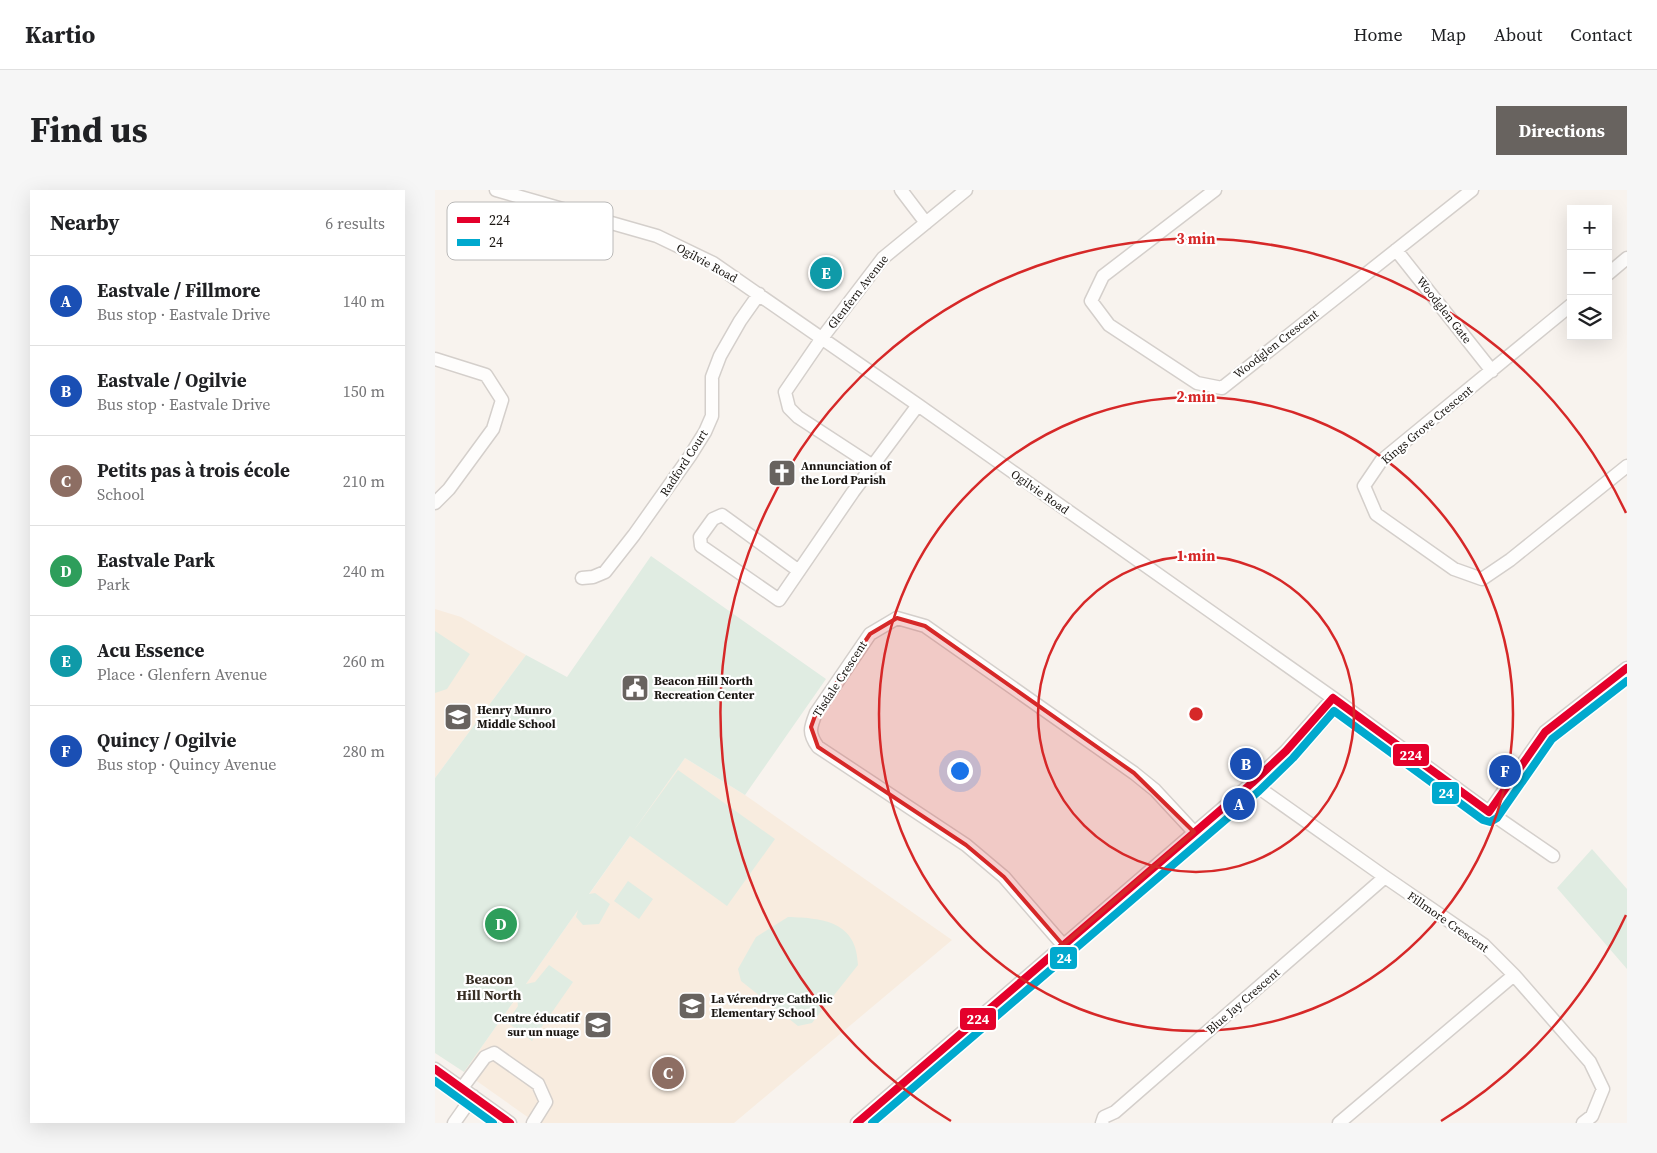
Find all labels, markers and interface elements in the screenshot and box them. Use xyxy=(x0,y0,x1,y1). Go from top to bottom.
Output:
text: Kartio xyxy=(25,18,95,51)
text: Home xyxy=(1354,22,1403,47)
text: Map xyxy=(1431,22,1466,47)
text: About xyxy=(1494,22,1542,47)
text: Contact xyxy=(1570,22,1632,47)
text: Find us xyxy=(30,106,148,154)
button: Directions xyxy=(1496,106,1627,155)
legend xyxy=(447,202,613,260)
map controls xyxy=(1567,205,1612,340)
button: + xyxy=(1567,205,1612,250)
text: Nearby xyxy=(50,208,120,237)
text: 224 xyxy=(489,210,510,230)
text: 6 results xyxy=(325,212,385,234)
text: 3 min xyxy=(1177,228,1215,249)
text: 24 xyxy=(489,232,503,252)
street label: Ogilvie Road xyxy=(674,240,741,286)
button: − xyxy=(1567,250,1612,295)
street label: Glenfern Avenue xyxy=(824,252,892,332)
pin: E xyxy=(810,254,842,292)
street label: Woodglen Gate xyxy=(1413,273,1475,347)
text: Eastvale / Fillmore xyxy=(97,277,260,303)
text: A xyxy=(61,290,71,312)
text: 140 m xyxy=(343,290,385,312)
button: layers xyxy=(1567,295,1612,340)
text: Bus stop · Eastvale Drive xyxy=(97,303,270,325)
street label: Woodglen Crescent xyxy=(1230,306,1322,382)
text: Eastvale / Ogilvie xyxy=(97,367,247,393)
text: B xyxy=(61,380,71,402)
text: 150 m xyxy=(343,380,385,402)
street label: Kings Grove Crescent xyxy=(1378,382,1476,468)
text: 2 min xyxy=(1177,386,1215,407)
text: Bus stop · Eastvale Drive xyxy=(97,393,270,415)
street label: Radford Court xyxy=(657,427,712,499)
text: Petits pas à trois école xyxy=(97,457,290,483)
church icon: Annunciation of the Lord Parish xyxy=(767,458,797,488)
place label: Annunciation of the Lord Parish xyxy=(801,458,892,488)
street label: Ogilvie Road xyxy=(1008,466,1072,518)
text: C xyxy=(61,470,71,492)
text: 210 m xyxy=(343,470,385,492)
text: School xyxy=(97,483,145,505)
text: 1 min xyxy=(1177,545,1215,566)
text: Eastvale Park xyxy=(97,547,215,573)
text: D xyxy=(60,560,72,582)
text: 240 m xyxy=(343,560,385,582)
text: Park xyxy=(97,573,130,595)
text: Acu Essence xyxy=(97,637,204,663)
street label: Tisdale Crescent xyxy=(809,638,871,720)
text: E xyxy=(61,650,71,672)
text: 260 m xyxy=(343,650,385,672)
text: Place · Glenfern Avenue xyxy=(97,663,267,685)
public building icon: Beacon Hill North Recreation Center xyxy=(620,673,650,703)
place label: Beacon Hill North Recreation Center xyxy=(654,673,755,703)
school or university icon: Henry Munro Middle School xyxy=(443,702,473,732)
place label: Henry Munro Middle School xyxy=(477,702,556,732)
centre of rings xyxy=(1187,705,1205,723)
text: Quincy / Ogilvie xyxy=(97,727,236,753)
text: F xyxy=(61,740,71,762)
text: 280 m xyxy=(343,740,385,762)
line badge: 224 xyxy=(1392,743,1430,767)
pin: B xyxy=(1230,745,1262,783)
text: 224 xyxy=(1400,745,1423,765)
pin: F xyxy=(1489,752,1521,790)
text: Bus stop · Quincy Avenue xyxy=(97,753,276,775)
your location xyxy=(947,758,973,784)
line badge: 24 xyxy=(1431,781,1460,805)
text: 24 xyxy=(1438,783,1454,803)
pin: A xyxy=(1223,785,1255,823)
street label: Fillmore Crescent xyxy=(1404,888,1492,956)
pin: D xyxy=(485,905,517,943)
line badge: 24 xyxy=(1049,946,1078,970)
text: 24 xyxy=(1056,948,1072,968)
street label: Blue Jay Crescent xyxy=(1203,964,1283,1037)
district label: Beacon Hill North xyxy=(457,969,522,1005)
school or university icon: La Vérendrye Catholic Elementary School xyxy=(677,991,707,1021)
place label: La Vérendrye Catholic Elementary School xyxy=(711,991,833,1021)
line badge: 224 xyxy=(959,1007,997,1031)
text: 224 xyxy=(967,1009,990,1029)
place label: Centre éducatif sur un nuage xyxy=(494,1010,581,1040)
school or university icon: Centre éducatif sur un nuage xyxy=(583,1010,613,1040)
pin: C xyxy=(652,1054,684,1092)

